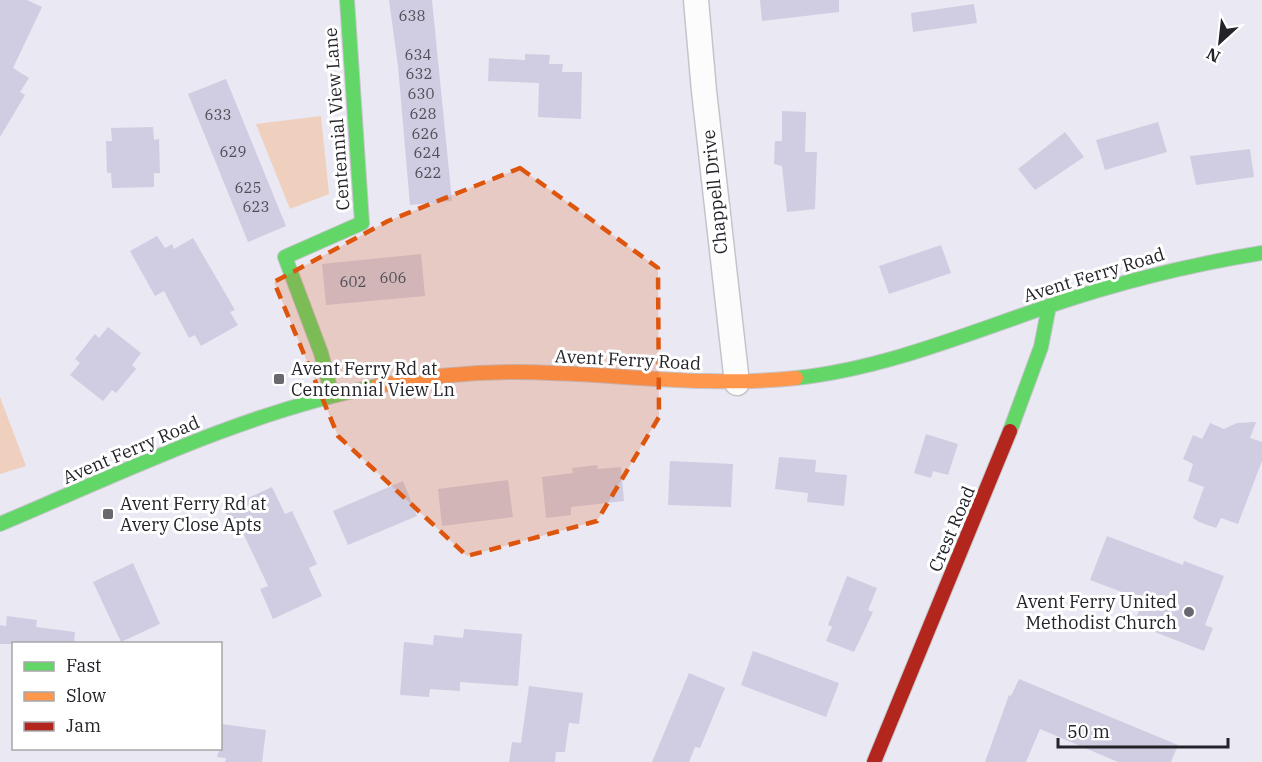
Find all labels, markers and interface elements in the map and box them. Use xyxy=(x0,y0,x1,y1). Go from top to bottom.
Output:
house number: 638 xyxy=(398,6,426,25)
north arrow xyxy=(1190,12,1250,72)
street label: Centennial View Lane xyxy=(319,27,354,211)
text: N xyxy=(1203,44,1223,67)
house number: 634 xyxy=(404,45,432,64)
house number: 632 xyxy=(405,64,433,83)
house number: 630 xyxy=(407,84,435,103)
house number: 628 xyxy=(409,104,437,123)
house number: 633 xyxy=(204,105,232,124)
house number: 626 xyxy=(411,124,439,143)
street label: Chappell Drive xyxy=(697,129,732,255)
house number: 629 xyxy=(219,142,247,161)
house number: 624 xyxy=(413,143,441,162)
house number: 622 xyxy=(414,163,442,182)
house number: 625 xyxy=(234,178,262,197)
house number: 623 xyxy=(242,197,270,216)
street label: Avent Ferry Road xyxy=(1020,242,1167,307)
house number: 606 xyxy=(379,268,407,287)
house number: 602 xyxy=(339,272,367,291)
street label: Avent Ferry Road xyxy=(554,344,702,375)
place label: Avent Ferry Rd at Centennial View Ln xyxy=(291,357,455,401)
marker: Avent Ferry Rd at Centennial View Ln xyxy=(272,372,286,386)
street label: Avent Ferry Road xyxy=(59,410,203,489)
street label: Crest Road xyxy=(923,482,980,575)
place label: Avent Ferry Rd at Avery Close Apts xyxy=(120,492,266,536)
marker: Avent Ferry Rd at Avery Close Apts xyxy=(101,507,115,521)
place label: Avent Ferry United Methodist Church xyxy=(1016,590,1177,634)
marker: Avent Ferry United Methodist Church xyxy=(1182,605,1196,619)
legend xyxy=(12,642,222,750)
text: Fast xyxy=(66,654,101,677)
text: Slow xyxy=(66,684,106,707)
scale bar xyxy=(1058,711,1228,749)
text: Jam xyxy=(66,714,101,737)
text: 50 m xyxy=(1067,720,1110,743)

